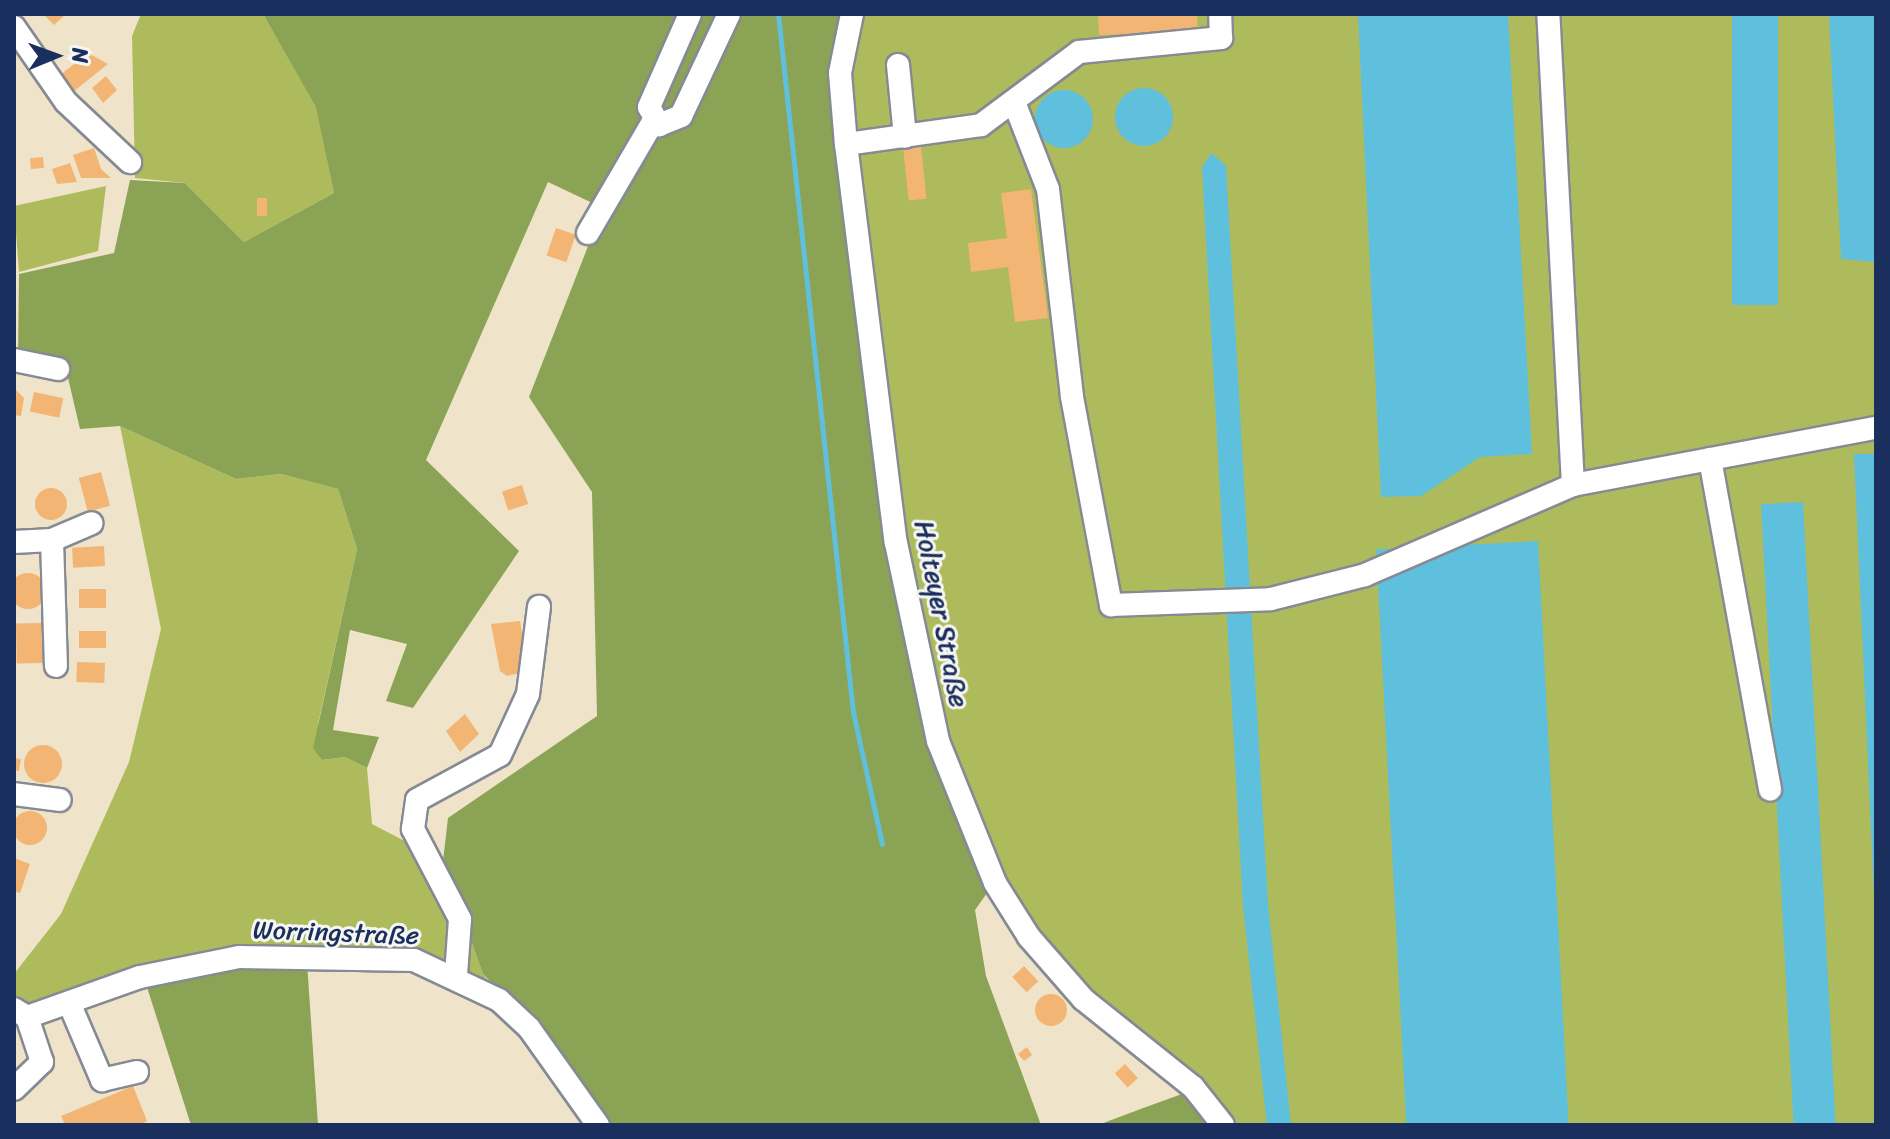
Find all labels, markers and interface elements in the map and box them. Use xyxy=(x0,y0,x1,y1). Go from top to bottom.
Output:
north arrow xyxy=(16,16,96,96)
text: N xyxy=(61,48,100,64)
street label: Holteyer Straße xyxy=(908,518,974,710)
street label: Worringstraße xyxy=(252,915,420,951)

